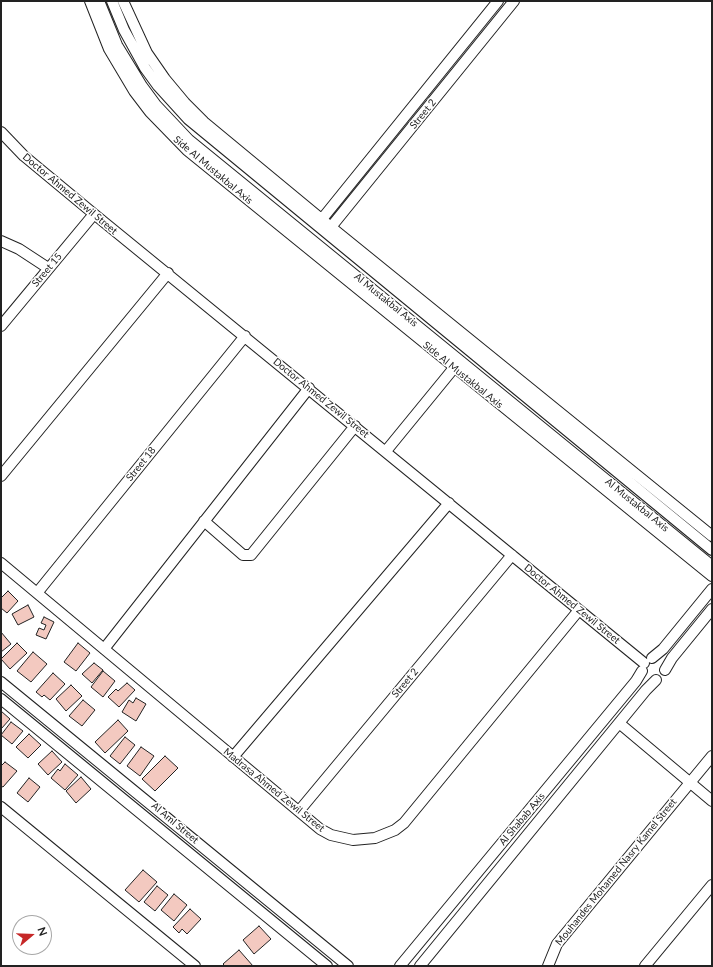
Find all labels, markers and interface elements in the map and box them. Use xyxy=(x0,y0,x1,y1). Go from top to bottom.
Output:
street label: Street 2 xyxy=(407,97,439,131)
street label: Side Al Mustakbal Axis xyxy=(171,133,255,207)
street label: Doctor Ahmed Zewil Street xyxy=(20,151,120,237)
street label: Street 15 xyxy=(29,251,65,289)
street label: Al Mustakbal Axis xyxy=(352,271,420,329)
street label: Side Al Mustakbal Axis xyxy=(421,339,505,411)
street label: Doctor Ahmed Zewil Street xyxy=(271,356,371,440)
street label: Street 18 xyxy=(124,444,158,484)
street label: Al Mustakbal Axis xyxy=(603,476,671,534)
street label: Doctor Ahmed Zewil Street xyxy=(522,562,622,646)
street label: Street 2 xyxy=(389,666,421,700)
street label: Madrasa Ahmed Zewil Street xyxy=(221,745,327,835)
street label: Al Shabab Axis xyxy=(497,790,547,848)
street label: Mouhandes Mohamed Nasry Kamel Street xyxy=(553,796,679,948)
street label: Al Aml Street xyxy=(149,800,201,846)
north arrow xyxy=(12,915,52,955)
text: N xyxy=(35,925,50,937)

